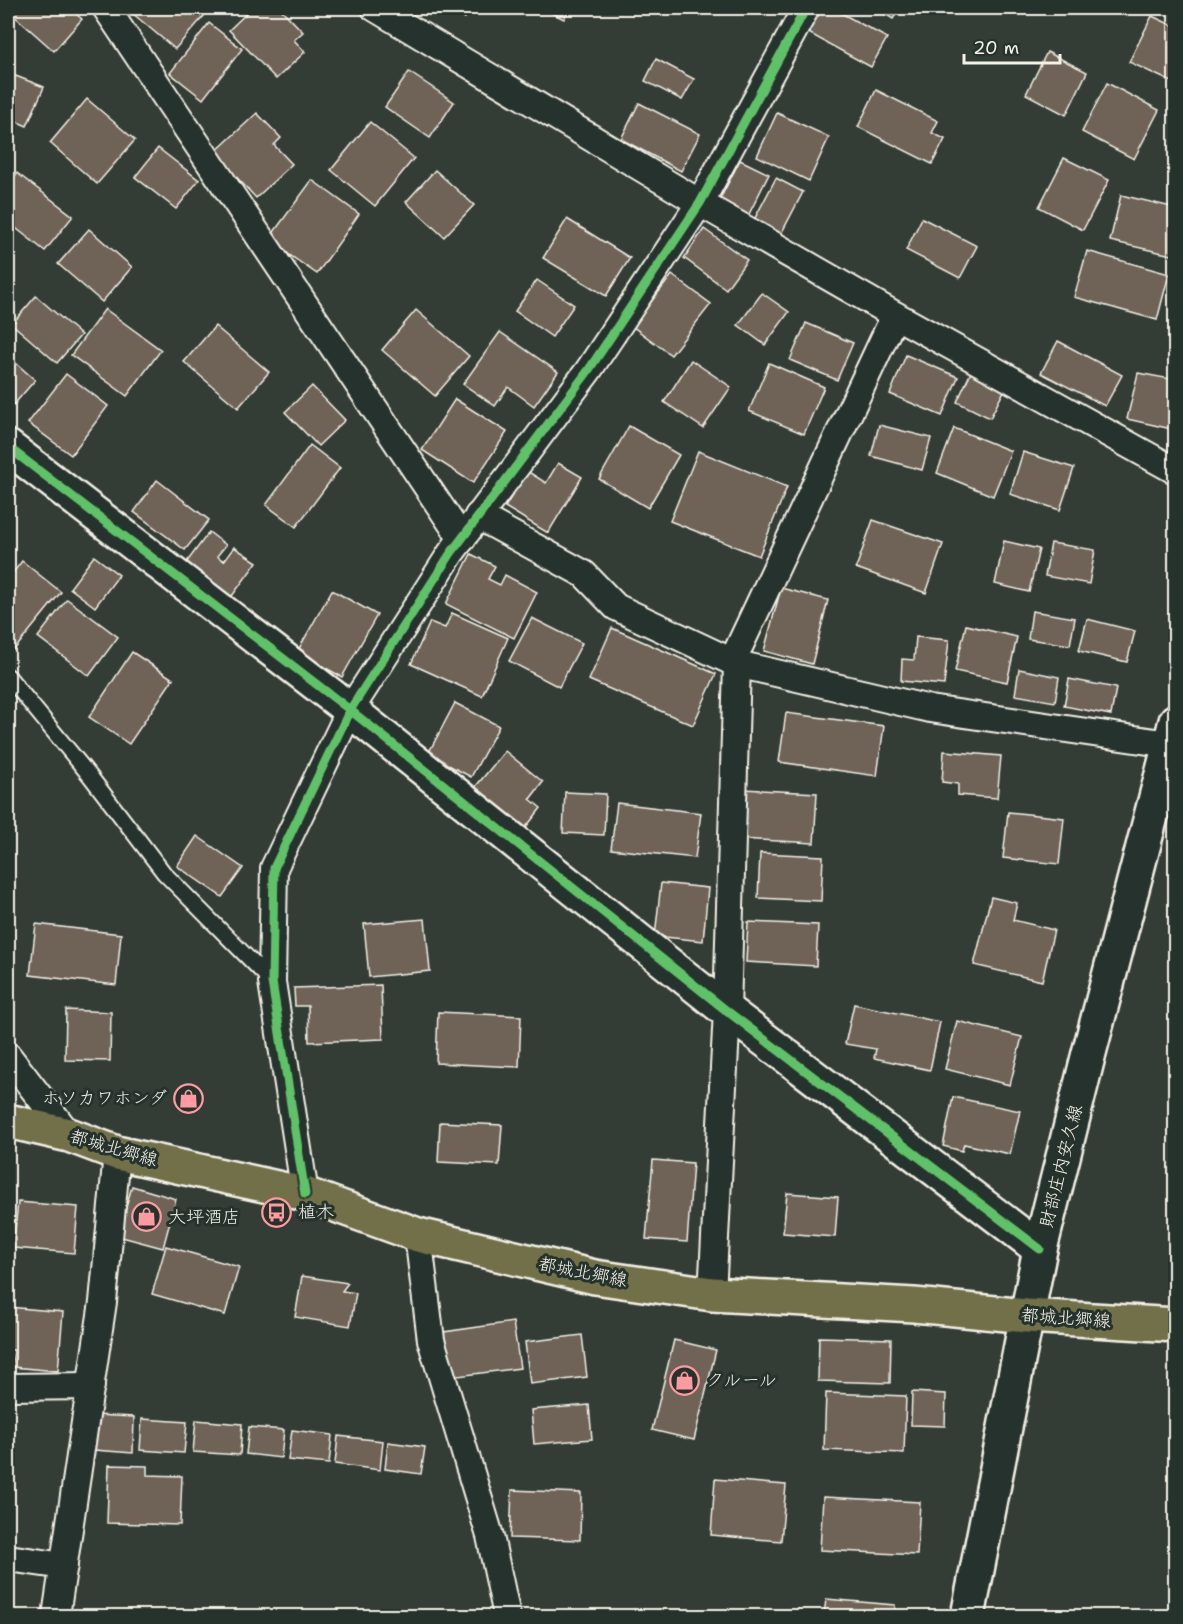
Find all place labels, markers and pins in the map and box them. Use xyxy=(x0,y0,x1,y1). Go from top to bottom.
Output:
shop icon: ホソカワホンダ xyxy=(172,1082,204,1114)
place label: ホソカワホンダ xyxy=(42,1086,167,1110)
bus stop icon: 植木 xyxy=(261,1196,293,1228)
place label: 植木 xyxy=(298,1200,334,1224)
shop icon: 大坪酒店 xyxy=(131,1201,163,1233)
place label: 大坪酒店 xyxy=(168,1205,240,1229)
shop icon: クルール xyxy=(669,1364,701,1396)
place label: クルール xyxy=(706,1368,777,1392)

